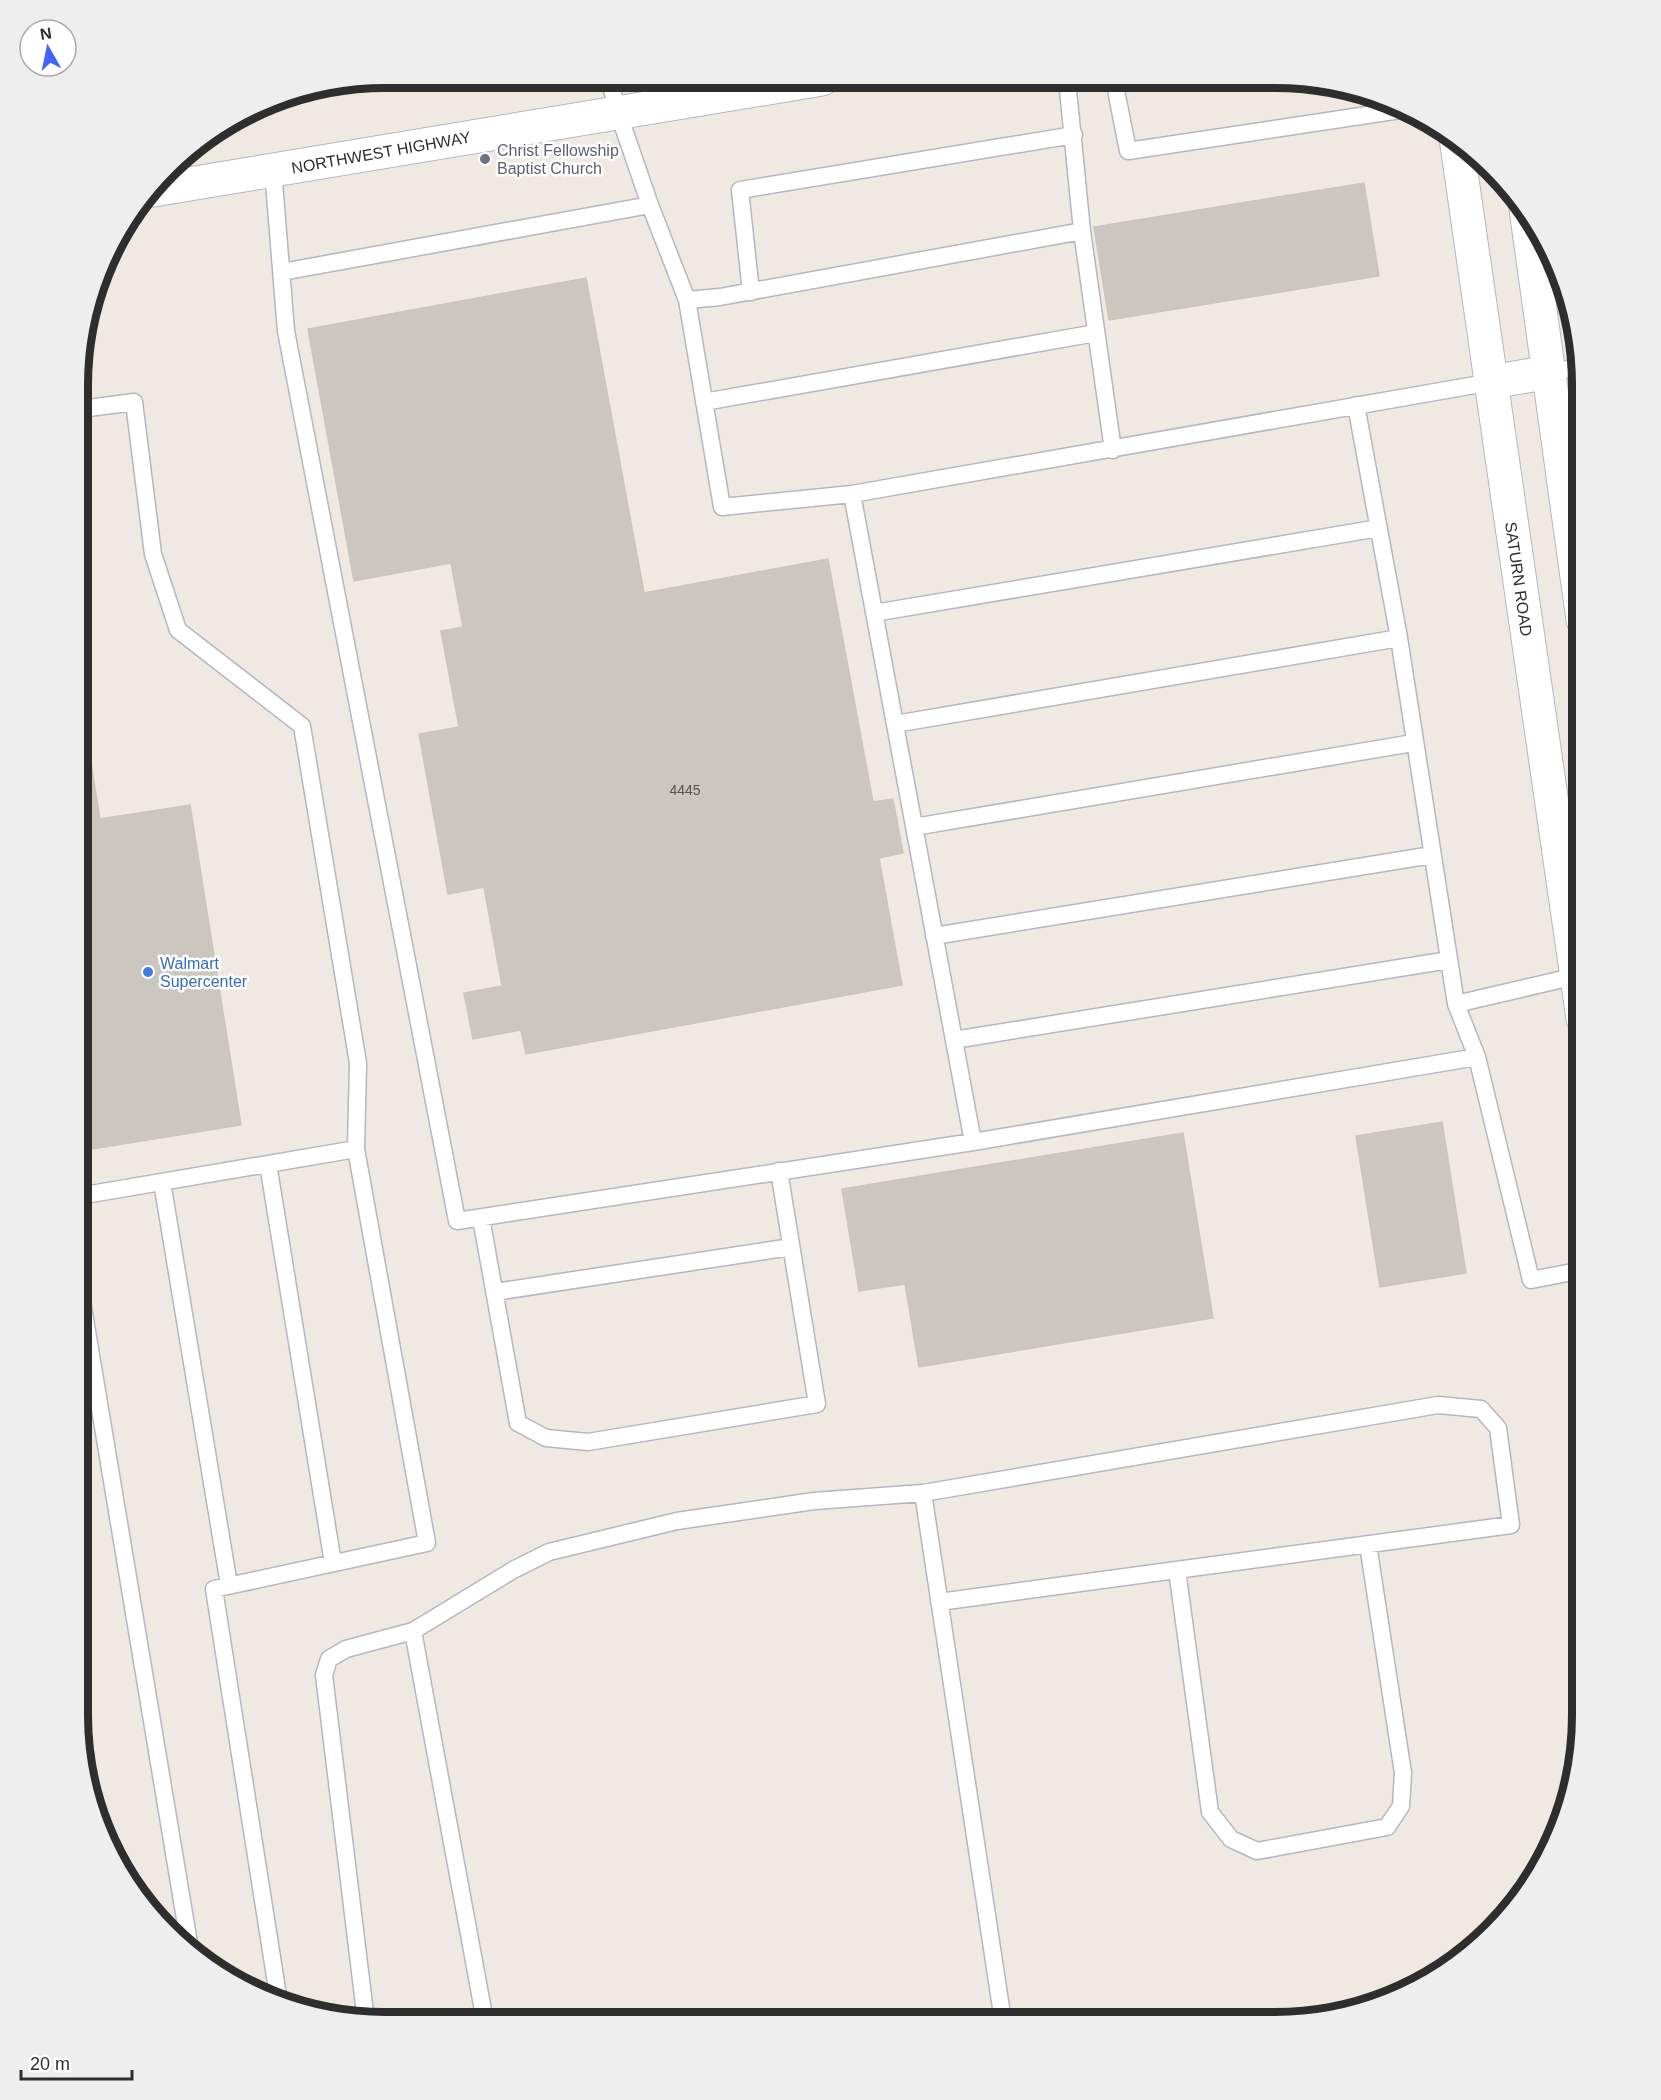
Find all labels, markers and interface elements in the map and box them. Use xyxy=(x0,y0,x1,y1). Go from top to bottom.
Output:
north arrow xyxy=(18,18,78,78)
text: N xyxy=(39,24,53,43)
street label: NORTHWEST HIGHWAY xyxy=(290,128,472,177)
place label: Christ Fellowship Baptist Church xyxy=(497,142,619,177)
marker: Christ Fellowship Baptist Church xyxy=(478,152,492,166)
street label: SATURN ROAD xyxy=(1502,521,1535,637)
house number: 4445 xyxy=(669,782,701,798)
place label: Walmart Supercenter xyxy=(160,955,248,990)
marker: Walmart Supercenter xyxy=(141,965,155,979)
scale bar xyxy=(21,2043,132,2081)
text: 20 m xyxy=(30,2054,70,2074)

